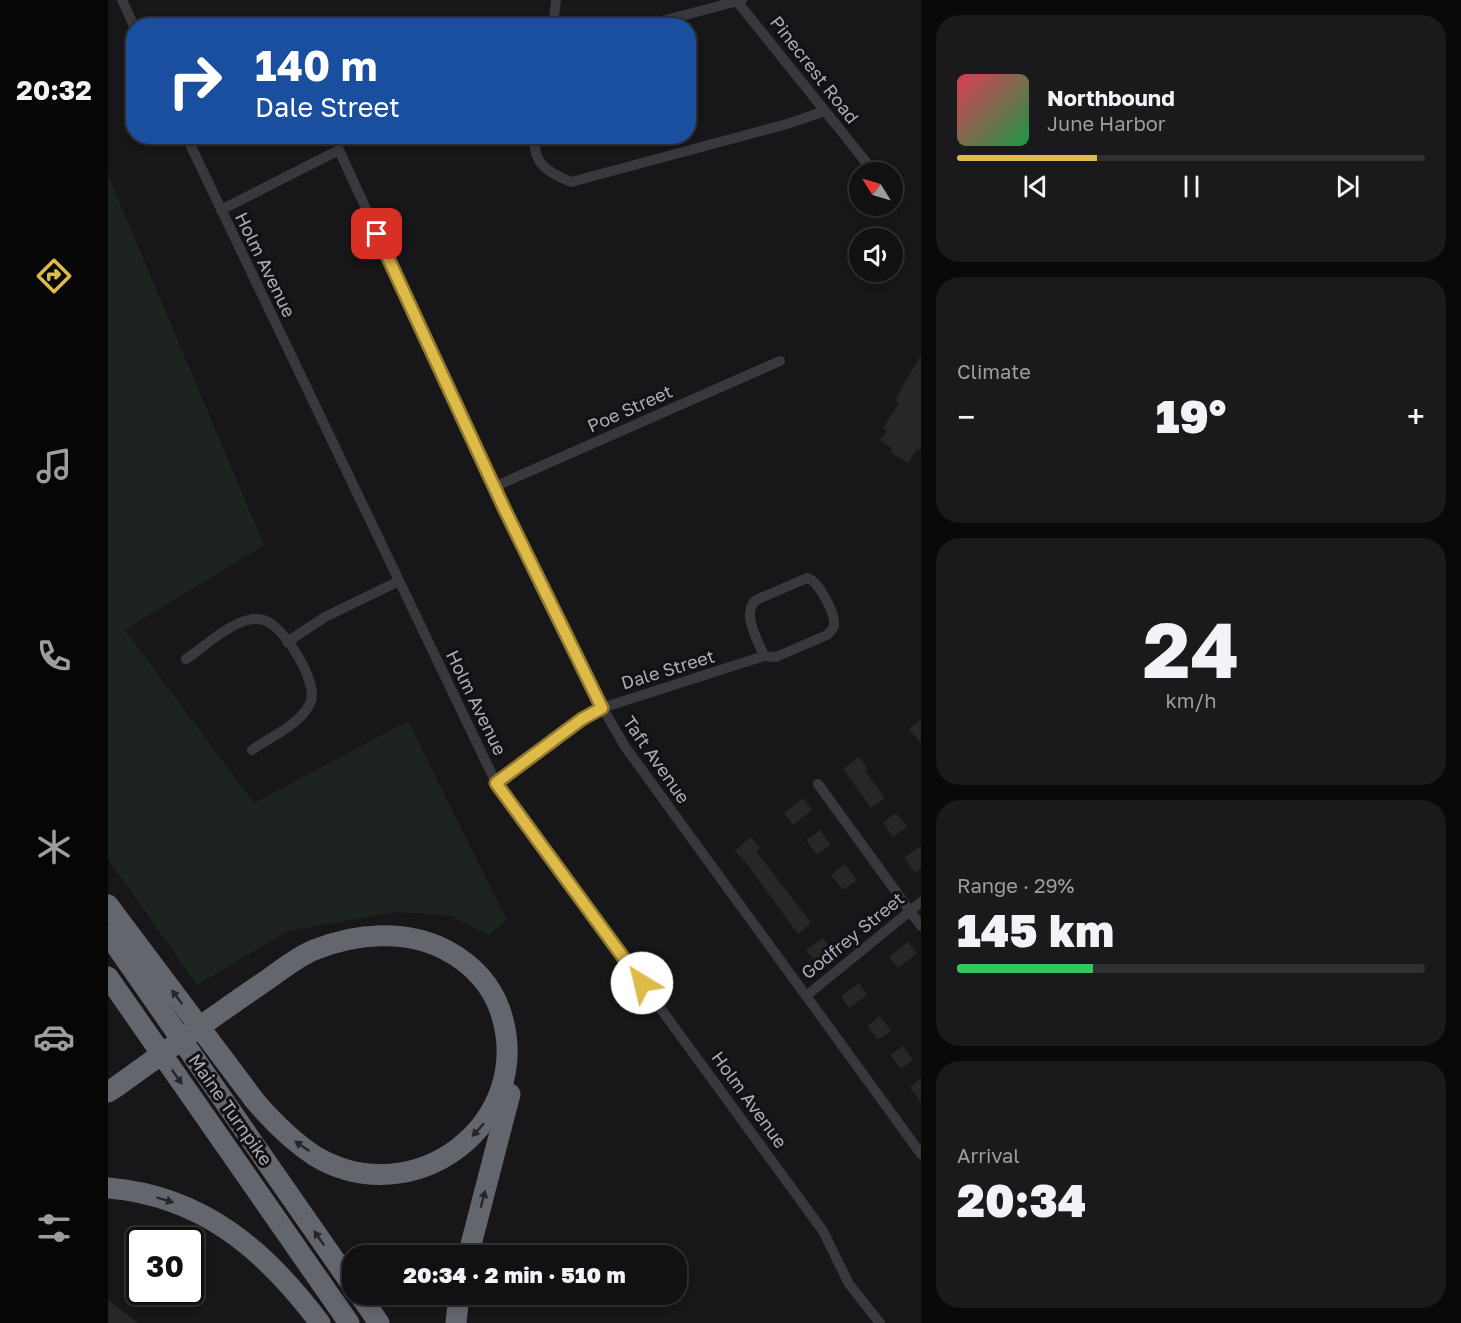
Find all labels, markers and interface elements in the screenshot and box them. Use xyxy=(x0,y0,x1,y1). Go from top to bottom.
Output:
street label: Pinecrest Road xyxy=(766,11,864,128)
text: 140 m xyxy=(255,40,377,90)
icon: right xyxy=(156,42,234,120)
text: 20:32 xyxy=(16,74,92,106)
text: Northbound xyxy=(1047,84,1175,111)
text: Dale Street xyxy=(255,91,400,123)
text: June Harbor xyxy=(1047,111,1166,135)
north arrow xyxy=(849,162,903,216)
map controls xyxy=(849,162,903,282)
icon: previous xyxy=(1019,170,1052,203)
icon: pause xyxy=(1175,170,1208,203)
icon: next xyxy=(1331,170,1364,203)
street label: Holm Avenue xyxy=(231,208,301,321)
pin xyxy=(351,208,402,259)
icon: arrive xyxy=(360,217,393,250)
button: sound xyxy=(849,228,903,282)
icon: directions xyxy=(33,255,75,297)
text: Climate xyxy=(957,359,1031,383)
street label: Poe Street xyxy=(584,380,675,437)
text: 19° xyxy=(1156,389,1226,443)
text: − xyxy=(957,397,975,436)
text: + xyxy=(1407,397,1425,436)
icon: music xyxy=(33,445,75,487)
text: 24 xyxy=(1143,602,1239,695)
icon: phone xyxy=(33,635,75,677)
street label: Dale Street xyxy=(618,644,717,694)
street label: Holm Avenue xyxy=(442,646,512,759)
text: km/h xyxy=(1166,688,1216,712)
street label: Taft Avenue xyxy=(619,711,695,807)
icon: climate xyxy=(33,826,75,868)
text: Range · 29% xyxy=(957,873,1074,897)
street label: Godfrey Street xyxy=(797,887,908,983)
text: 145 km xyxy=(957,903,1114,957)
position arrow xyxy=(610,951,674,1015)
one-way arrow xyxy=(171,990,183,1006)
icon: car xyxy=(33,1016,75,1058)
street label: Holm Avenue xyxy=(707,1047,792,1152)
street label: Maine Turnpike xyxy=(184,1049,277,1169)
one-way arrow xyxy=(171,1069,183,1085)
one-way arrow xyxy=(471,1122,485,1137)
one-way arrow xyxy=(294,1140,310,1152)
text: Arrival xyxy=(957,1143,1020,1167)
text: 20:34 xyxy=(957,1173,1086,1227)
one-way arrow xyxy=(479,1190,488,1208)
one-way arrow xyxy=(156,1195,174,1205)
icon: filters xyxy=(33,1207,75,1249)
speed limit sign: 30 xyxy=(126,1227,204,1305)
one-way arrow xyxy=(313,1230,325,1246)
text: 20:34 · 2 min · 510 m xyxy=(403,1261,626,1288)

